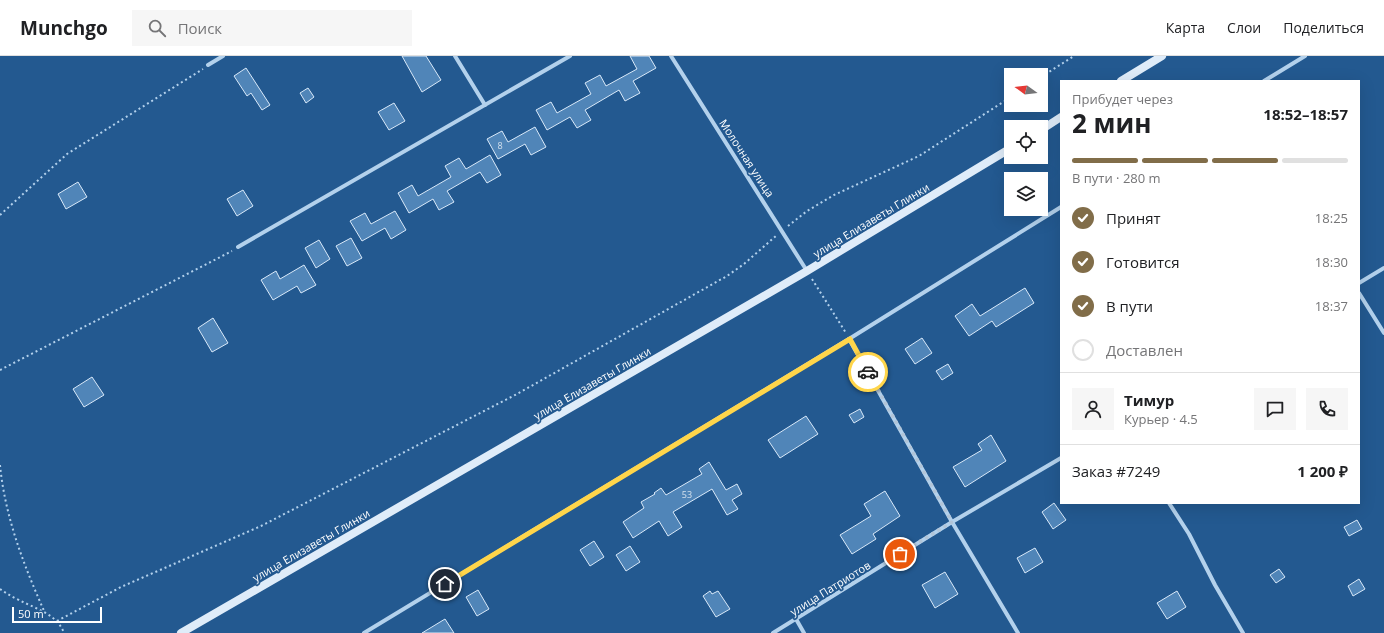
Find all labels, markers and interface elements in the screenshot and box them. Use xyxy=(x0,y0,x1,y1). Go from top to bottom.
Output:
search box xyxy=(132,10,412,46)
text: Munchgo xyxy=(20,15,108,41)
icon: search xyxy=(146,17,168,39)
text: Поиск xyxy=(178,18,222,38)
text: Карта xyxy=(1166,18,1205,37)
text: Слои xyxy=(1227,18,1261,37)
text: Поделиться xyxy=(1283,18,1364,37)
north arrow xyxy=(1004,68,1048,112)
map controls xyxy=(1004,68,1048,216)
text: Прибудет через xyxy=(1072,90,1173,108)
text: 18:52–18:57 xyxy=(1263,104,1348,124)
text: 2 мин xyxy=(1072,105,1152,141)
street label: Молочная улица xyxy=(716,116,778,200)
button: locate xyxy=(1004,120,1048,164)
house number: 8 xyxy=(497,139,503,152)
text: В пути · 280 m xyxy=(1072,169,1161,187)
button: layers xyxy=(1004,172,1048,216)
street label: улица Елизаветы Глинки xyxy=(810,179,932,261)
icon: check xyxy=(1072,207,1094,229)
text: Принят xyxy=(1106,208,1161,228)
text: 18:25 xyxy=(1315,209,1348,227)
icon: check xyxy=(1072,251,1094,273)
text: Готовится xyxy=(1106,252,1180,272)
text: 18:30 xyxy=(1315,253,1348,271)
icon: check xyxy=(1072,295,1094,317)
text: В пути xyxy=(1106,296,1153,316)
text: 18:37 xyxy=(1315,297,1348,315)
text: Доставлен xyxy=(1106,340,1183,360)
street label: улица Елизаветы Глинки xyxy=(531,343,653,423)
courier xyxy=(848,352,888,392)
icon: car xyxy=(857,361,879,383)
button: person xyxy=(1072,388,1114,430)
button: chat xyxy=(1254,388,1296,430)
button: phone xyxy=(1306,388,1348,430)
text: Тимур xyxy=(1124,390,1174,410)
text: Курьер · 4.5 xyxy=(1124,410,1198,428)
text: Заказ #7249 xyxy=(1072,461,1160,481)
text: 1 200 ₽ xyxy=(1297,461,1348,481)
house number: 53 xyxy=(682,488,692,501)
street label: улица Елизаветы Глинки xyxy=(250,505,372,585)
pin xyxy=(883,537,917,571)
icon: bag xyxy=(889,543,911,565)
street label: улица Патриотов xyxy=(787,557,873,619)
pin xyxy=(428,567,462,601)
icon: home xyxy=(434,573,456,595)
scale bar xyxy=(12,605,102,624)
text: 50 m xyxy=(18,606,44,621)

